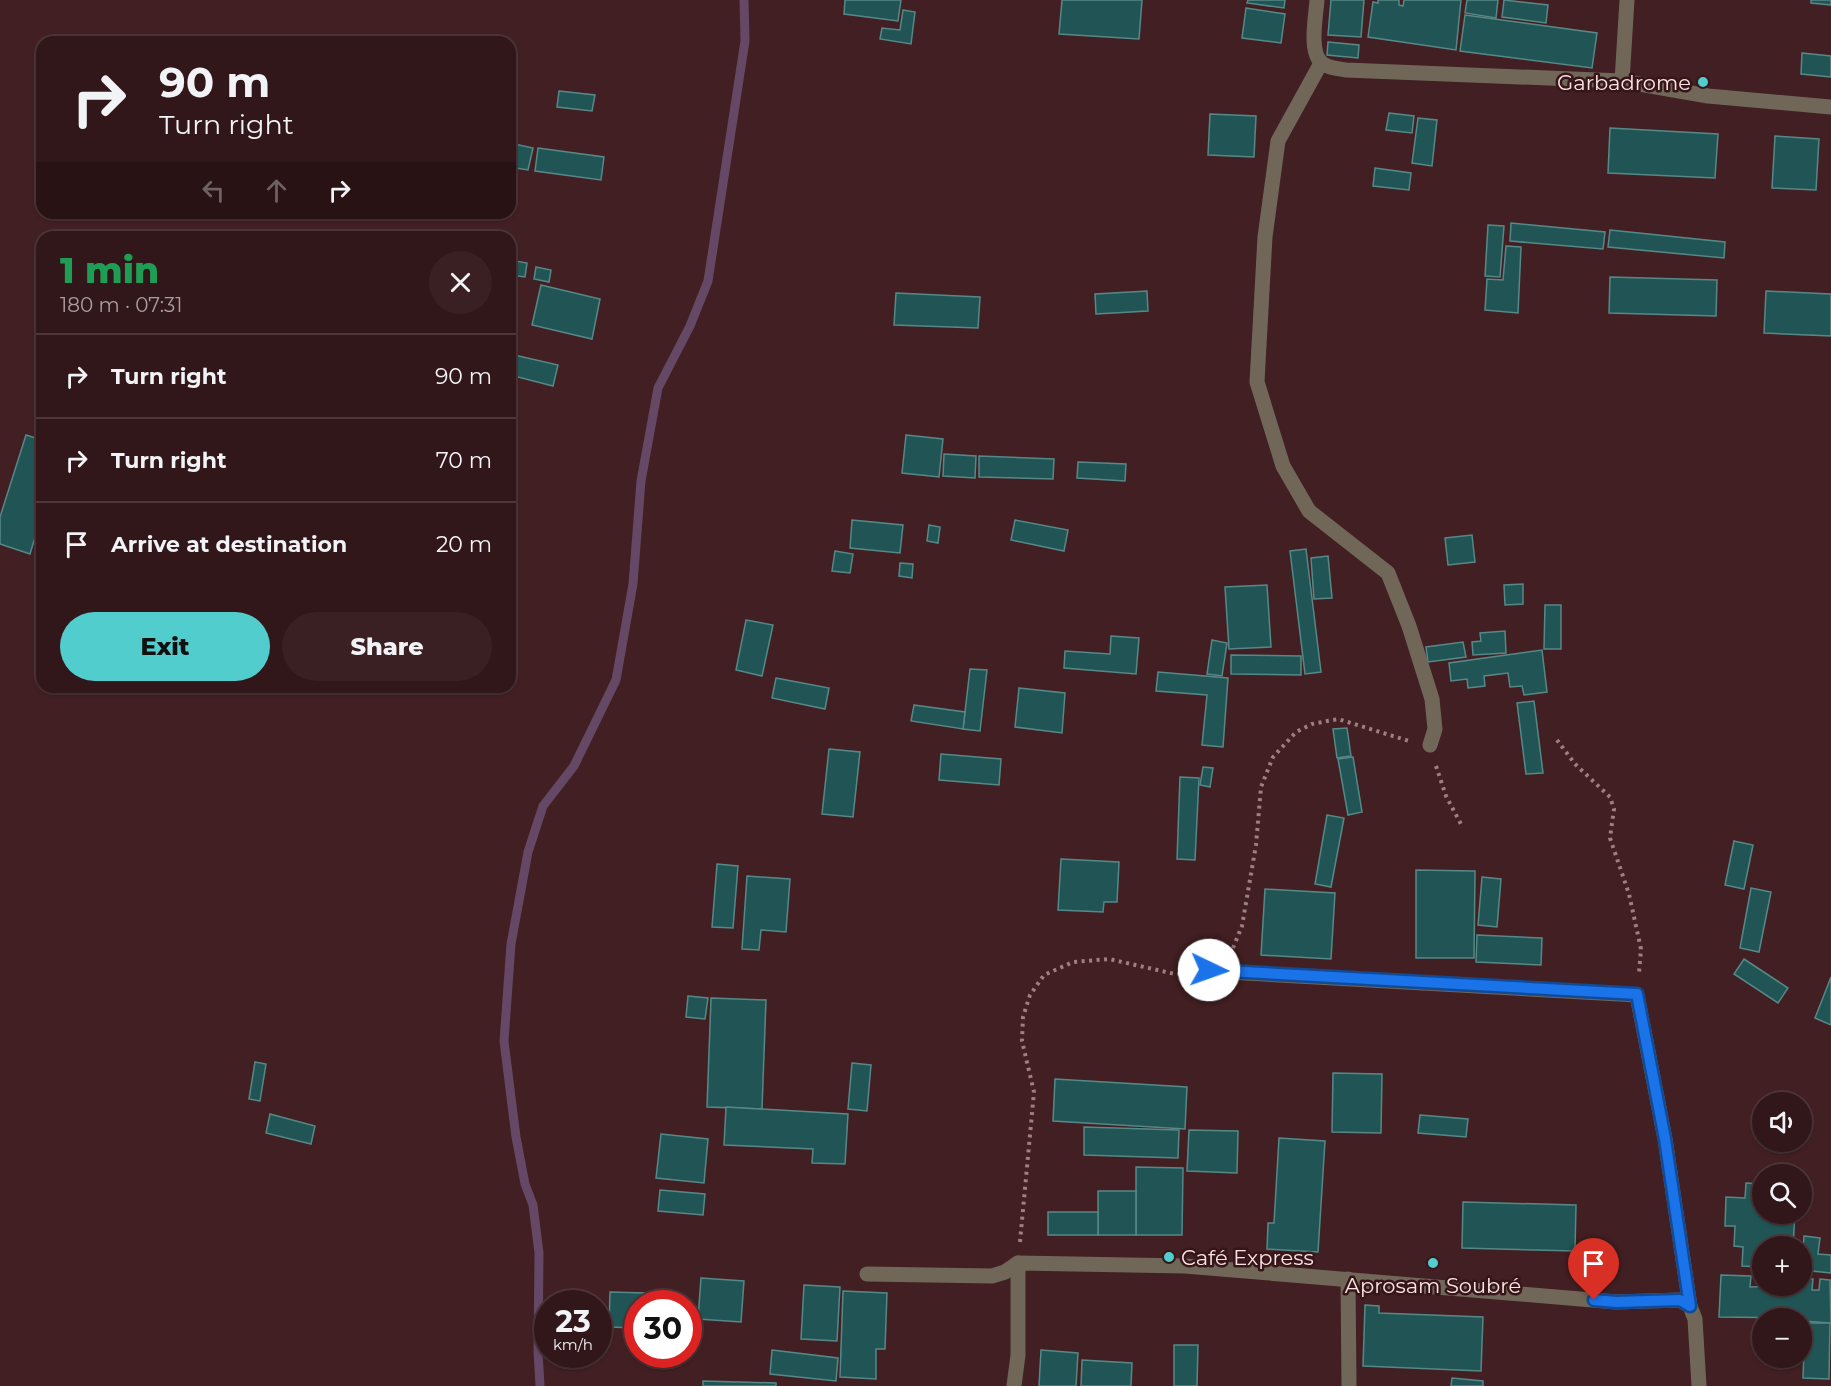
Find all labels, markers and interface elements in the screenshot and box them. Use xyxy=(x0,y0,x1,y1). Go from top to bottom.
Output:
text: 90 m xyxy=(159,56,270,108)
icon: right xyxy=(60,60,138,138)
place label: Garbadrome xyxy=(1557,70,1691,95)
marker: Garbadrome xyxy=(1696,75,1710,89)
text: Turn right xyxy=(159,108,294,141)
icon: left xyxy=(197,174,230,207)
icon: ahead xyxy=(260,174,293,207)
icon: right xyxy=(323,174,356,207)
text: 1 min xyxy=(60,248,159,292)
button: close xyxy=(429,251,492,314)
text: 180 m · 07:31 xyxy=(60,293,182,317)
icon: right xyxy=(60,360,93,393)
text: Turn right xyxy=(111,363,226,390)
text: 90 m xyxy=(435,363,492,390)
icon: right xyxy=(60,444,93,477)
text: Turn right xyxy=(111,447,226,474)
text: 70 m xyxy=(436,447,492,474)
icon: arrive xyxy=(60,528,93,561)
text: Arrive at destination xyxy=(111,531,347,558)
text: 20 m xyxy=(436,531,492,558)
button: Exit xyxy=(60,612,270,681)
button: Share xyxy=(282,612,492,681)
position arrow xyxy=(1177,938,1241,1002)
map controls xyxy=(1752,1092,1812,1368)
button: sound xyxy=(1752,1092,1812,1152)
button: search xyxy=(1752,1164,1812,1224)
button: + xyxy=(1752,1236,1812,1296)
pin xyxy=(1568,1238,1619,1300)
place label: Café Express xyxy=(1181,1245,1314,1270)
icon: arrive xyxy=(1577,1247,1610,1280)
marker: Café Express xyxy=(1162,1250,1176,1264)
marker: Aprosam Soubré xyxy=(1426,1256,1440,1270)
place label: Aprosam Soubré xyxy=(1345,1273,1521,1298)
speed limit sign: 30 xyxy=(624,1290,702,1368)
text: 23 xyxy=(555,1303,591,1340)
button: − xyxy=(1752,1308,1812,1368)
text: km/h xyxy=(553,1335,593,1354)

